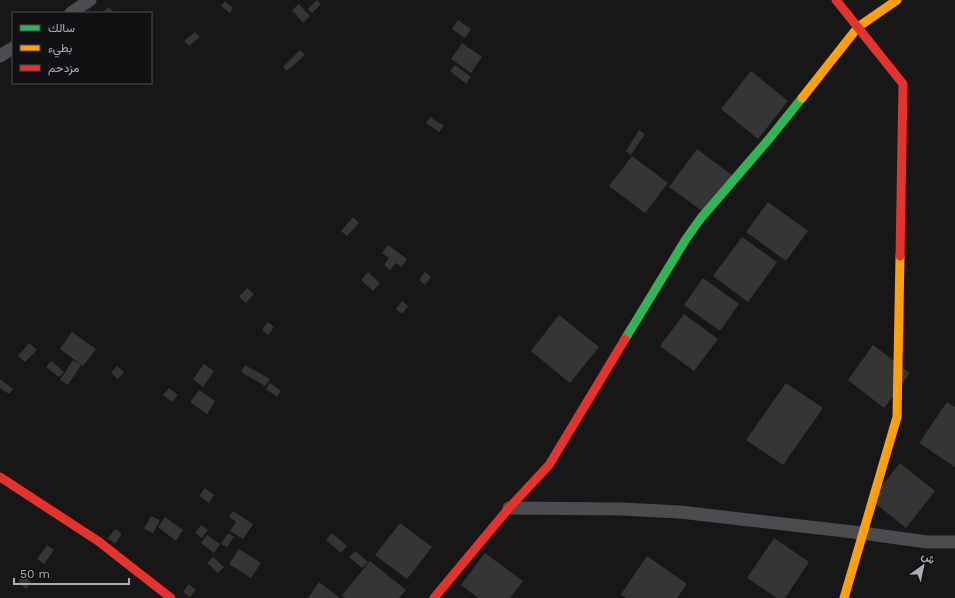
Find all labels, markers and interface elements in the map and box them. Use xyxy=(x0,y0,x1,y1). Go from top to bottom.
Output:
legend xyxy=(12,12,152,84)
text: سالك xyxy=(48,21,75,35)
text: بطيء xyxy=(48,41,72,58)
text: مزدحم xyxy=(48,61,79,76)
north arrow xyxy=(903,546,943,586)
text: ش xyxy=(919,549,937,567)
scale bar xyxy=(14,560,129,586)
text: 50 m xyxy=(20,567,50,581)

